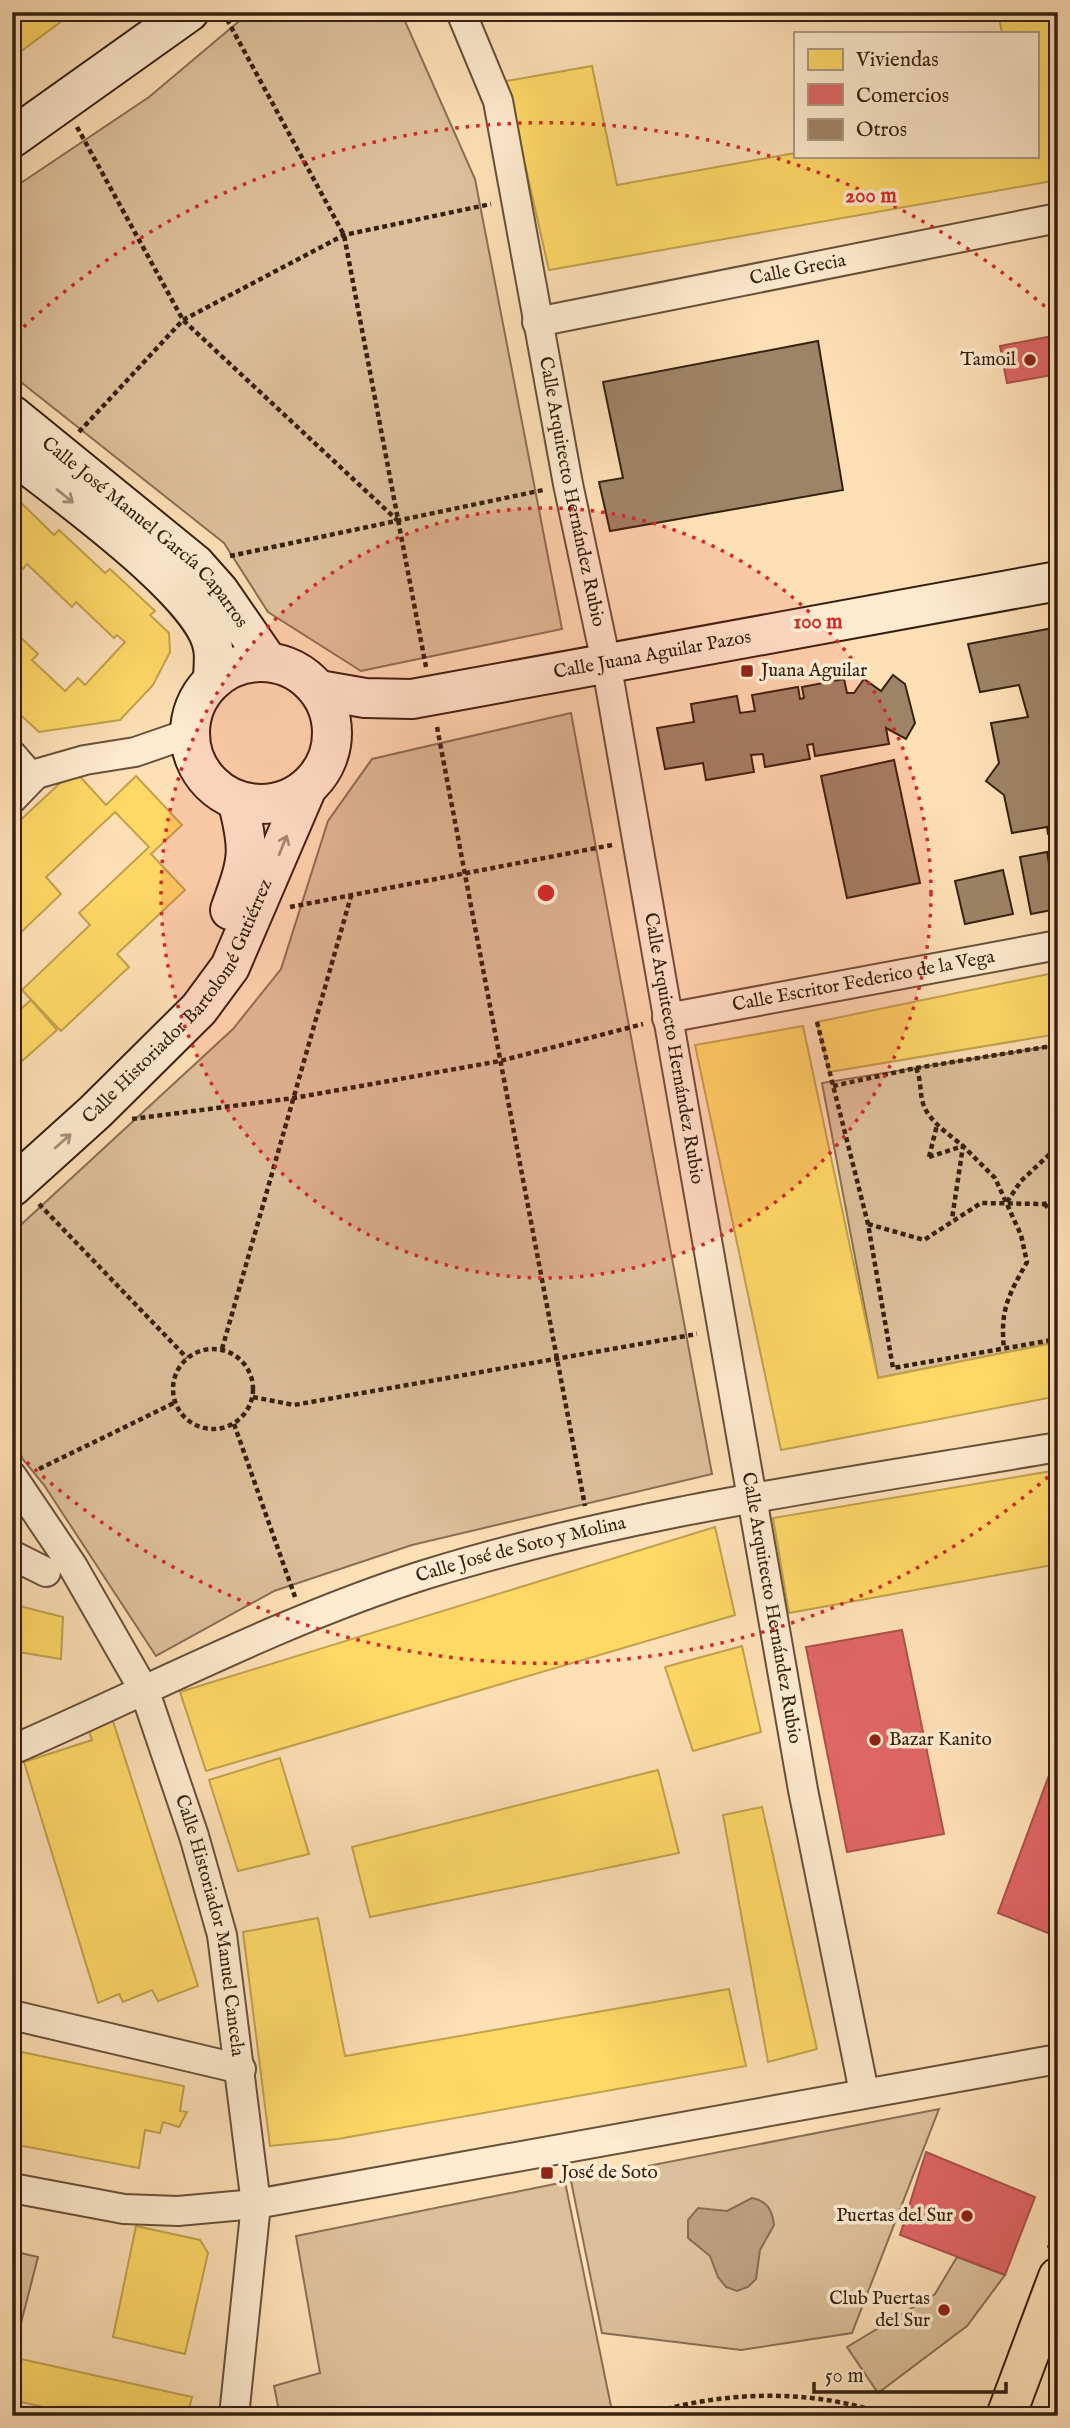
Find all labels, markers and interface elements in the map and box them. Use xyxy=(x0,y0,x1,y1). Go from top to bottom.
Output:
legend xyxy=(794,32,1038,158)
text: Viviendas xyxy=(855,47,939,74)
text: Comercios xyxy=(856,83,949,110)
text: Otros xyxy=(856,117,907,144)
text: 200 m xyxy=(845,183,897,210)
street label: Calle Grecia xyxy=(748,248,849,291)
place label: Tamoil xyxy=(960,348,1017,372)
marker: Tamoil xyxy=(1022,352,1038,368)
street label: Calle Arquitecto Hernández Rubio xyxy=(533,355,610,629)
street label: Calle José Manuel García Caparros xyxy=(36,432,253,633)
one-way arrow xyxy=(56,488,74,504)
text: 100 m xyxy=(793,609,843,636)
street label: Calle Juana Aguilar Pazos xyxy=(552,625,753,685)
place label: Juana Aguilar xyxy=(759,659,867,683)
marker: Juana Aguilar xyxy=(739,663,755,679)
one-way arrow xyxy=(277,835,290,857)
street label: Calle Historiador Bartolomé Gutiérrez xyxy=(78,875,278,1129)
centre of rings xyxy=(534,881,558,905)
street label: Calle Arquitecto Hernández Rubio xyxy=(638,911,709,1186)
street label: Calle Escritor Federico de la Vega xyxy=(730,945,997,1018)
one-way arrow xyxy=(54,1133,72,1149)
street label: Calle Arquitecto Hernández Rubio xyxy=(736,1470,807,1746)
street label: Calle José de Soto y Molina xyxy=(413,1511,629,1589)
place label: Bazar Kanito xyxy=(889,1728,992,1752)
marker: Bazar Kanito xyxy=(867,1732,883,1748)
street label: Calle Historiador Manuel Cancela xyxy=(169,1792,249,2058)
place label: José de Soto xyxy=(559,2161,658,2185)
marker: José de Soto xyxy=(539,2165,555,2181)
place label: Puertas del Sur xyxy=(836,2204,953,2228)
marker: Puertas del Sur xyxy=(959,2208,975,2224)
place label: Club Puertas del Sur xyxy=(829,2287,930,2333)
marker: Club Puertas del Sur xyxy=(936,2302,952,2318)
scale bar xyxy=(814,2351,1007,2395)
text: 50 m xyxy=(825,2363,864,2390)

